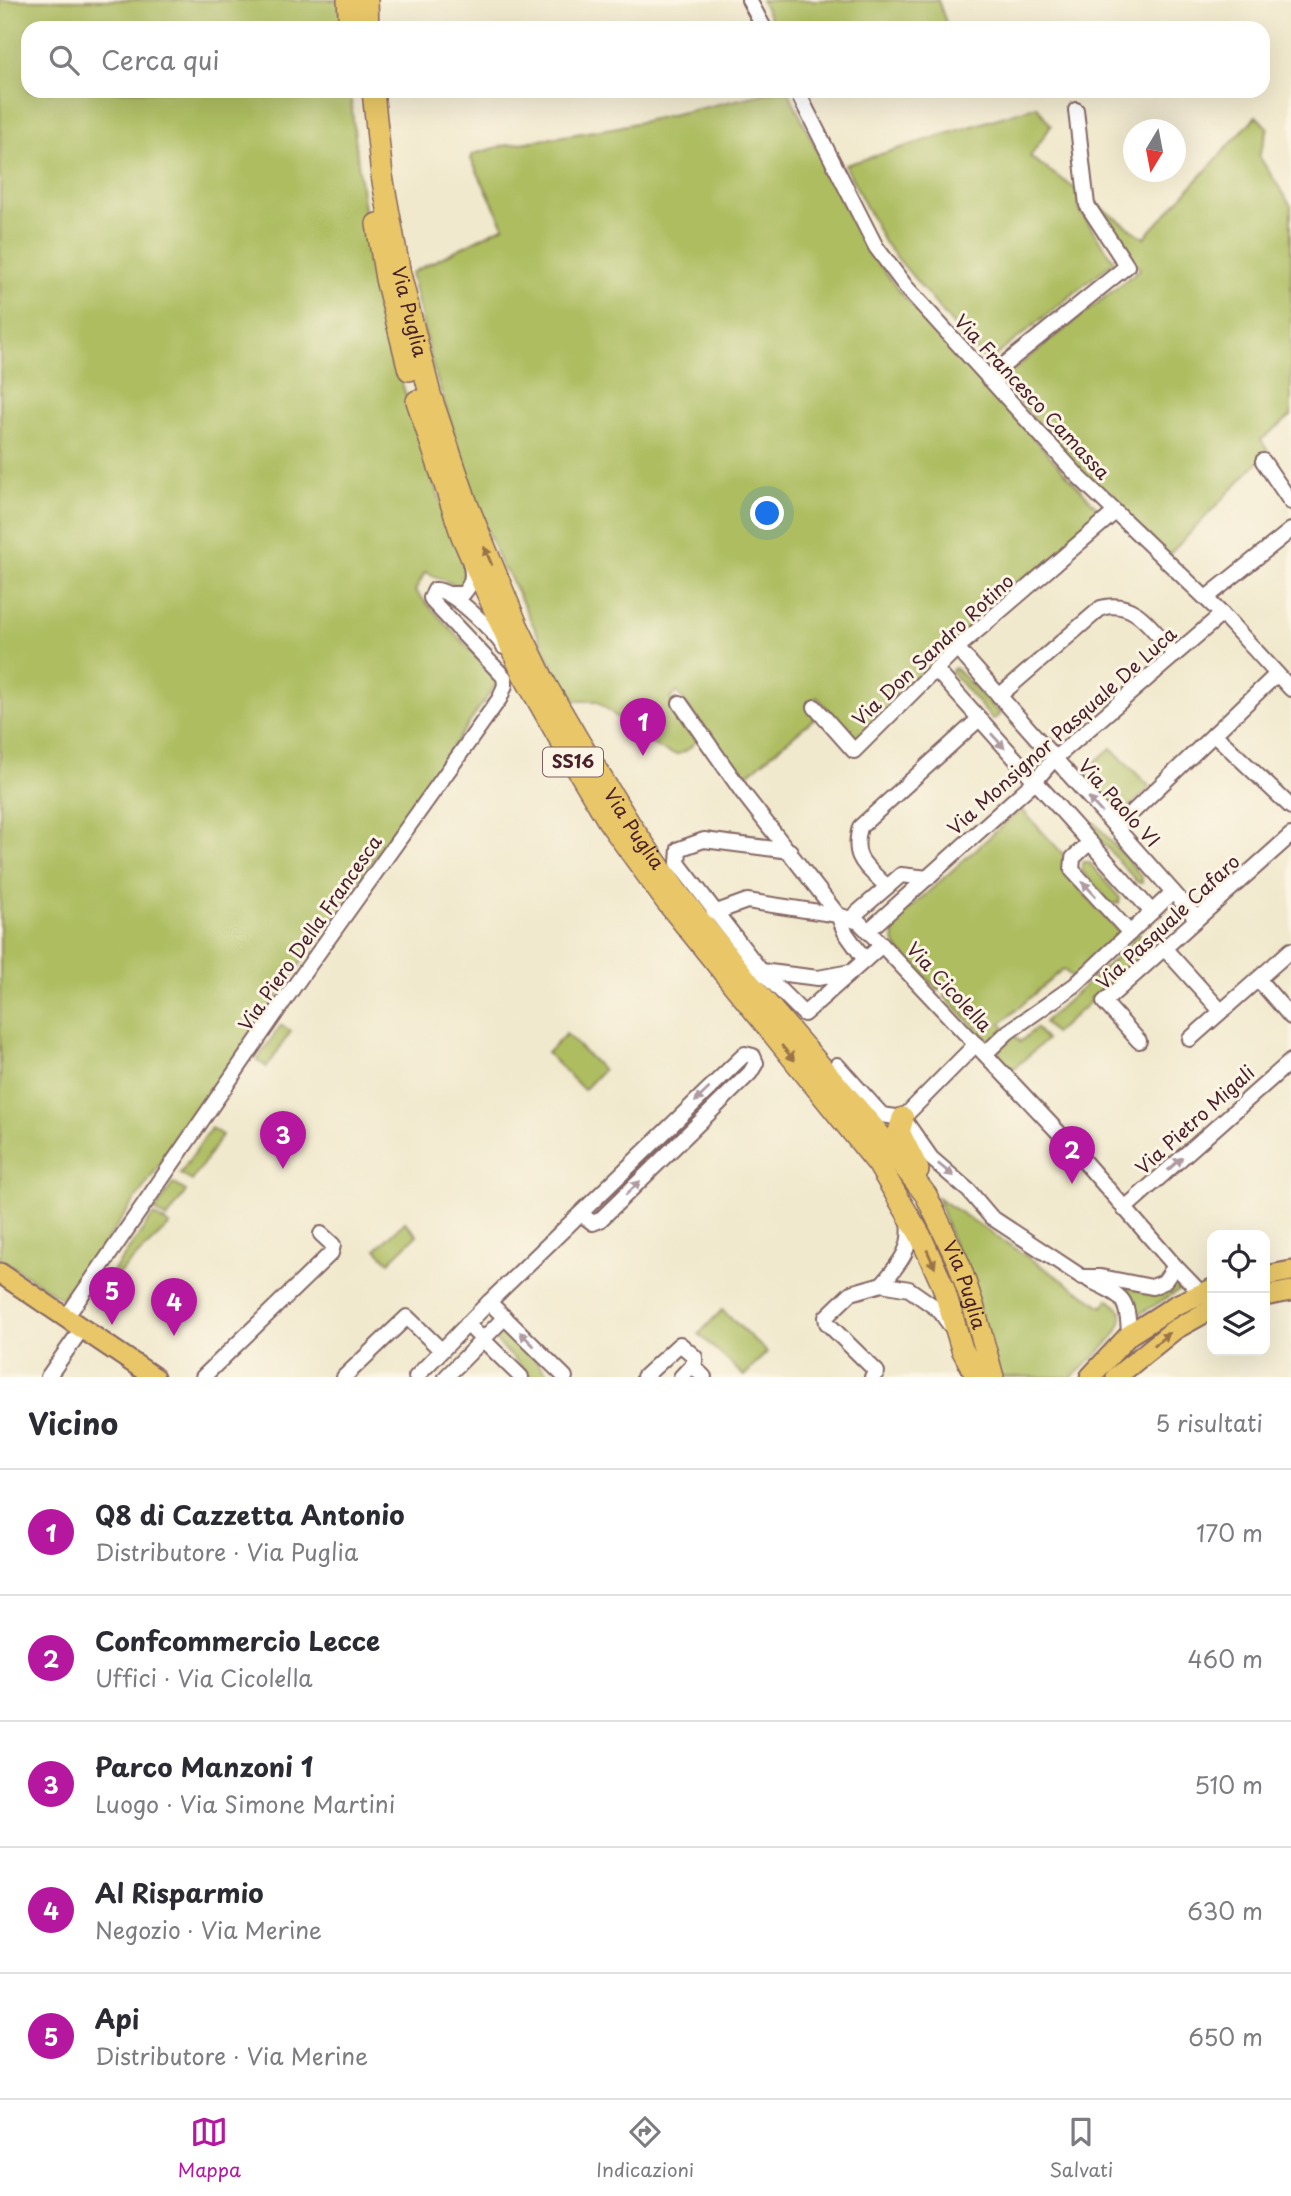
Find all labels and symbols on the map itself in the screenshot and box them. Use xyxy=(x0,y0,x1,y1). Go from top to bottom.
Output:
north arrow xyxy=(1123,119,1186,182)
street label: Via Puglia xyxy=(386,264,435,361)
street label: Via Francesco Camassa xyxy=(948,307,1117,485)
your location xyxy=(750,496,784,530)
one-way arrow xyxy=(483,545,494,566)
street label: Via Don Sandro Rotino xyxy=(845,567,1019,732)
street label: Via Monsignor Pasquale De Luca xyxy=(941,619,1182,841)
pin: 1 xyxy=(620,698,666,756)
one-way arrow xyxy=(990,732,1005,749)
road number: SS16 xyxy=(543,748,603,776)
street label: Via Paolo VI xyxy=(1072,752,1167,853)
street label: Via Puglia xyxy=(598,782,673,875)
one-way arrow xyxy=(1087,796,1103,814)
street label: Via Piero Della Francesca xyxy=(231,829,388,1036)
street label: Via Pasquale Cafaro xyxy=(1089,847,1245,995)
one-way arrow xyxy=(1082,881,1098,898)
street label: Via Cicolella xyxy=(901,935,999,1038)
one-way arrow xyxy=(780,1045,795,1062)
street label: Via Pietro Migali xyxy=(1129,1058,1260,1180)
one-way arrow xyxy=(694,1087,711,1103)
pin: 3 xyxy=(260,1111,306,1169)
pin: 2 xyxy=(1049,1126,1095,1184)
one-way arrow xyxy=(1166,1156,1183,1172)
one-way arrow xyxy=(936,1162,954,1177)
one-way arrow xyxy=(624,1180,640,1197)
street label: Via Puglia xyxy=(937,1235,994,1333)
one-way arrow xyxy=(925,1249,937,1269)
pin: 5 xyxy=(89,1267,135,1325)
pin: 4 xyxy=(151,1278,197,1336)
one-way arrow xyxy=(519,1332,536,1348)
one-way arrow xyxy=(1152,1332,1170,1347)

